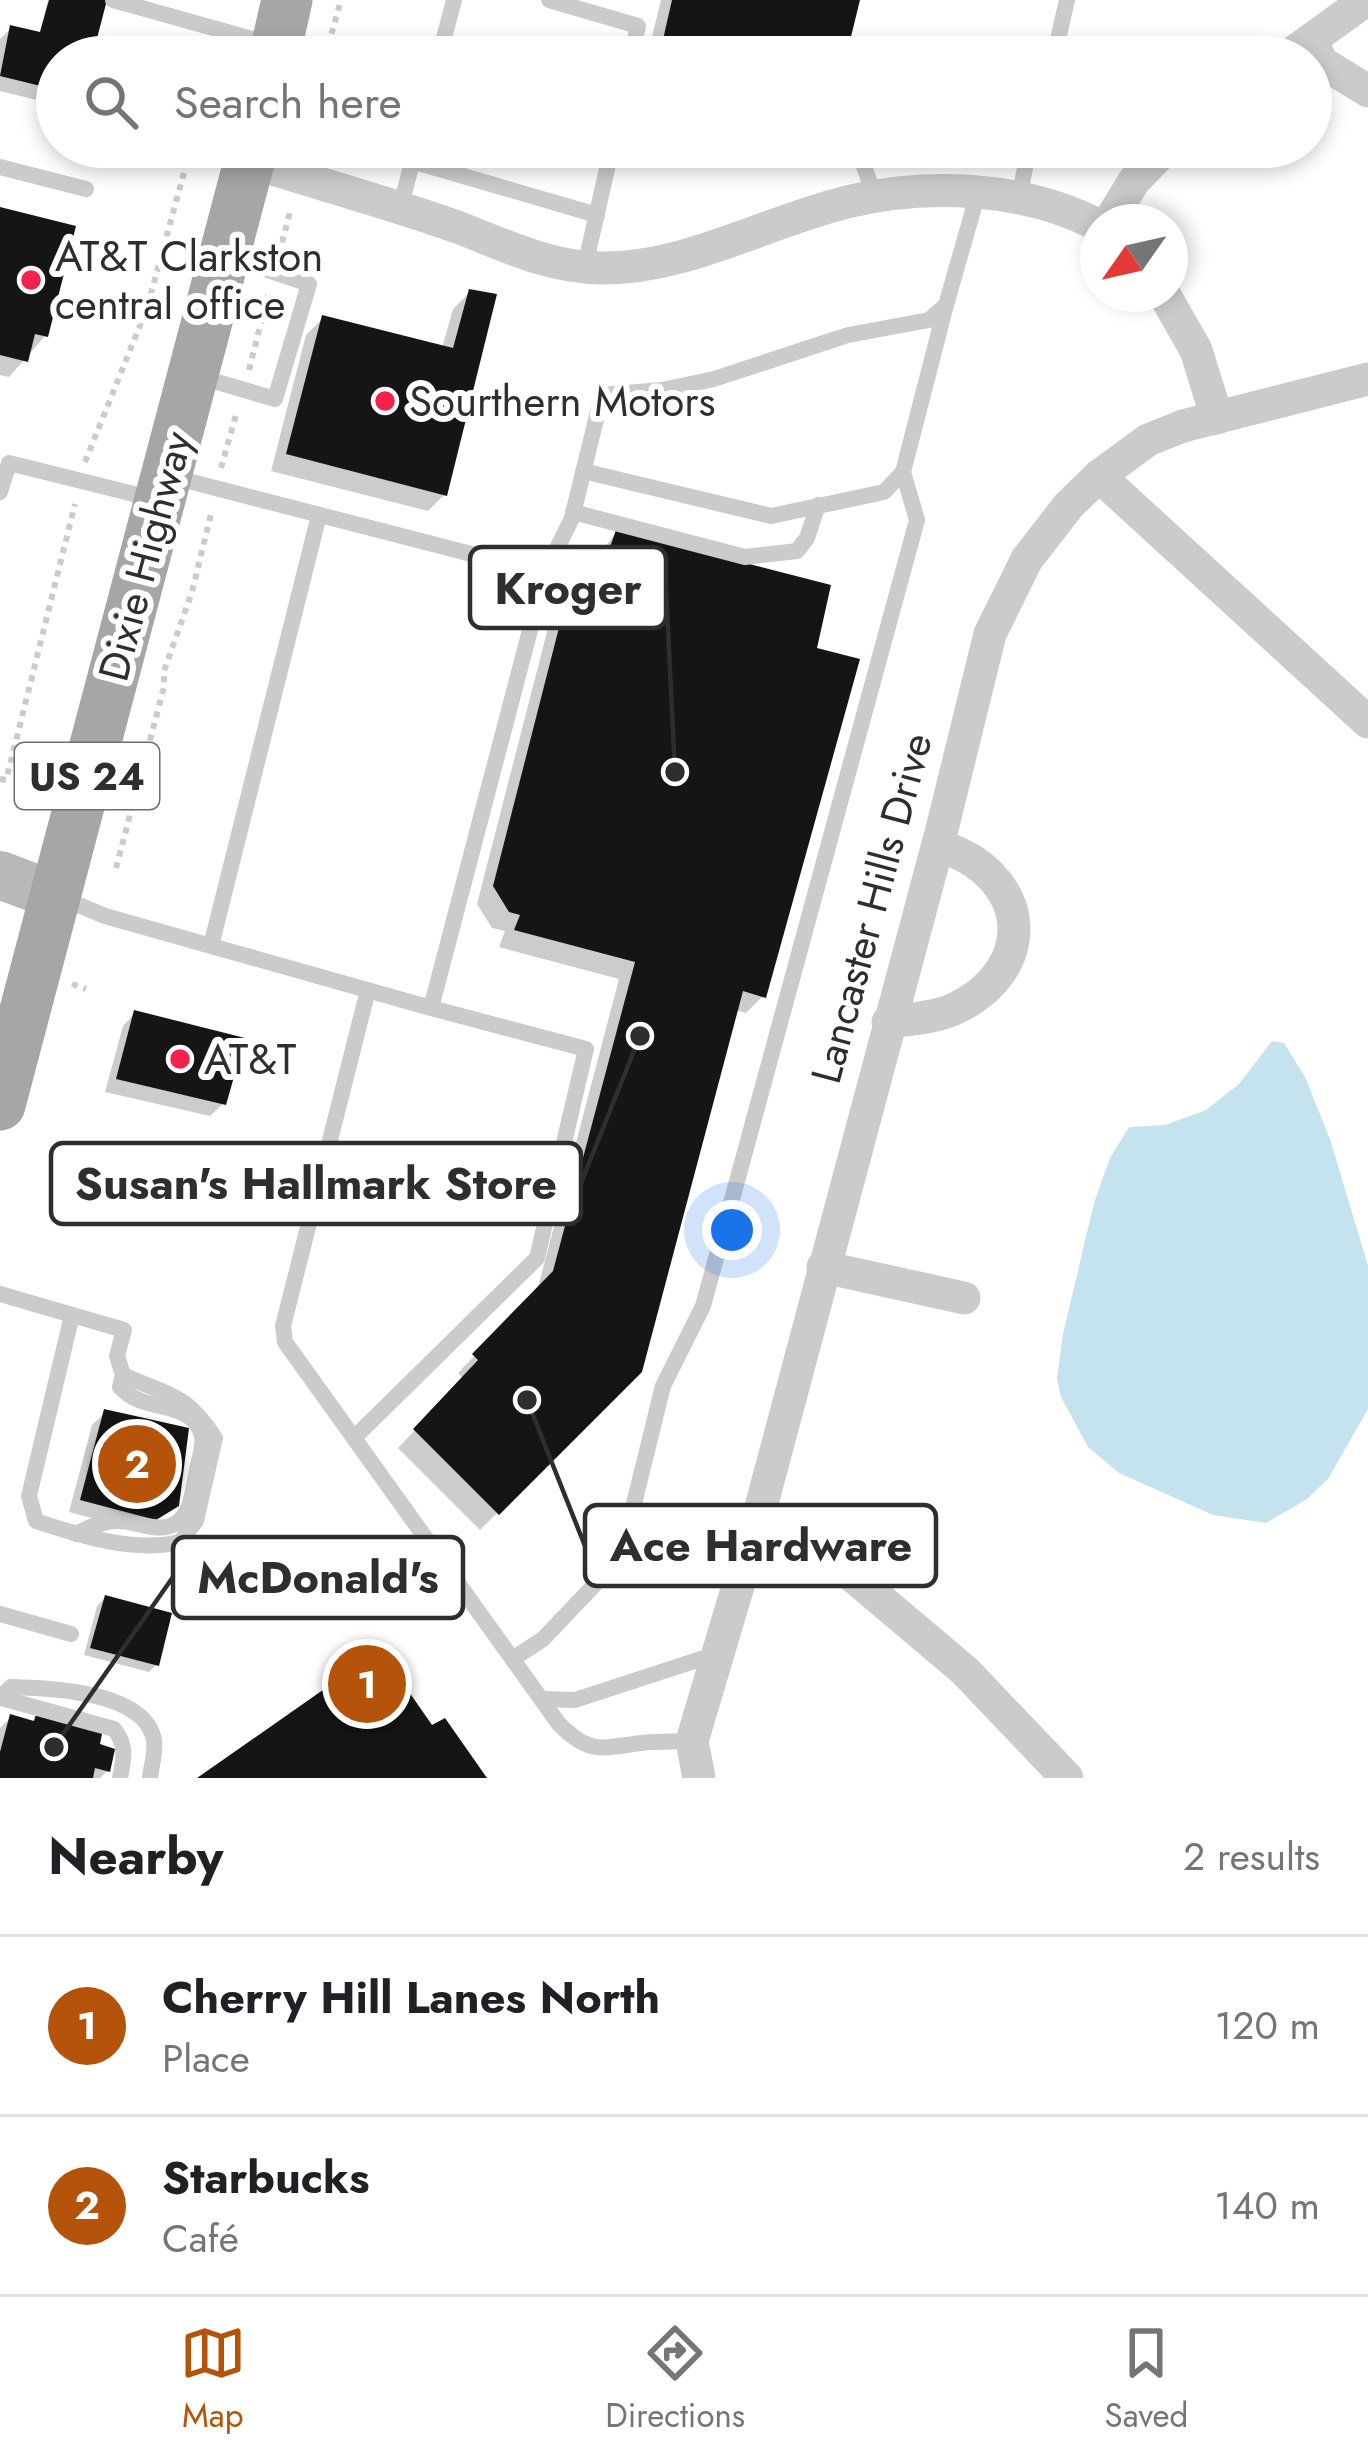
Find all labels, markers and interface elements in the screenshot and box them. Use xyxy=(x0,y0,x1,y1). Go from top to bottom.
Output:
search box xyxy=(36,36,1332,168)
icon: search xyxy=(78,69,144,135)
text: Search here xyxy=(174,70,402,135)
north arrow xyxy=(1080,204,1188,312)
place label: AT&T Clarkston central office xyxy=(55,226,323,335)
marker: AT&T Clarkston central office xyxy=(18,267,44,293)
place label: Sourthern Motors xyxy=(409,371,716,432)
marker: Sourthern Motors xyxy=(372,388,398,414)
street label: Dixie Highway xyxy=(83,424,208,688)
callout: Kroger xyxy=(470,547,666,628)
text: Kroger xyxy=(494,556,642,621)
street label: Lancaster Hills Drive xyxy=(795,726,948,1090)
road number: US 24 xyxy=(15,743,159,809)
place label: AT&T xyxy=(204,1029,297,1090)
marker: AT&T xyxy=(167,1046,193,1072)
callout: Susan's Hallmark Store xyxy=(51,1143,581,1224)
text: Susan's Hallmark Store xyxy=(75,1151,557,1216)
your location xyxy=(702,1200,762,1260)
pin: 2 xyxy=(98,1419,176,1509)
callout: Ace Hardware xyxy=(585,1505,936,1586)
text: Ace Hardware xyxy=(609,1513,912,1578)
callout: McDonald's xyxy=(173,1537,463,1618)
text: McDonald's xyxy=(197,1545,439,1610)
pin: 1 xyxy=(328,1639,406,1729)
text: Nearby xyxy=(48,1819,223,1893)
text: 2 results xyxy=(1183,1828,1320,1885)
text: Cherry Hill Lanes North xyxy=(162,1965,660,2030)
text: 1 xyxy=(77,1997,97,2054)
text: 120 m xyxy=(1215,1997,1320,2054)
text: Place xyxy=(162,2030,250,2087)
text: Starbucks xyxy=(162,2145,370,2210)
text: 2 xyxy=(74,2177,100,2234)
text: 140 m xyxy=(1214,2177,1320,2234)
text: Café xyxy=(162,2210,239,2267)
tab: Map xyxy=(180,2320,246,2439)
tab: Directions xyxy=(605,2320,745,2439)
tab: Saved xyxy=(1105,2320,1188,2439)

